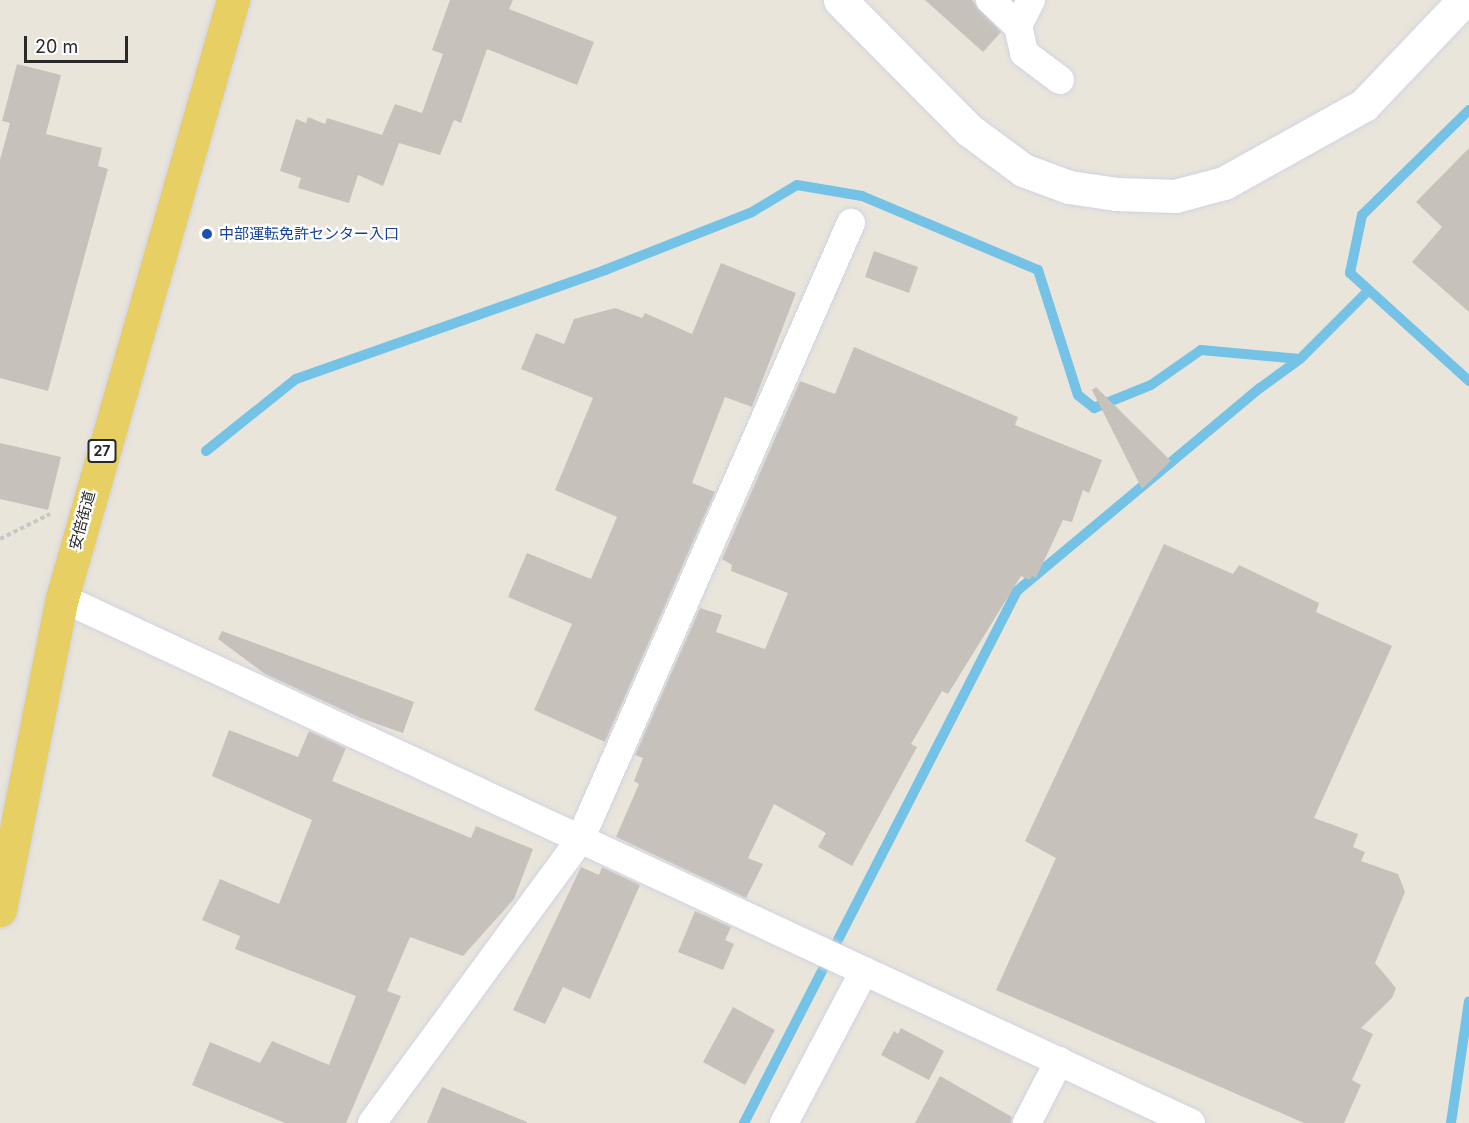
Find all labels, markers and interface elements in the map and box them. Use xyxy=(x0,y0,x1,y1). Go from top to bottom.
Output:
scale bar xyxy=(27,24,130,62)
text: 20 m xyxy=(35,36,78,57)
place label: 中部運転免許センター入口 xyxy=(219,225,399,243)
marker: 中部運転免許センター入口 xyxy=(200,227,214,241)
road number: 27 xyxy=(87,440,117,462)
street label: 安倍街道 xyxy=(66,489,98,551)

